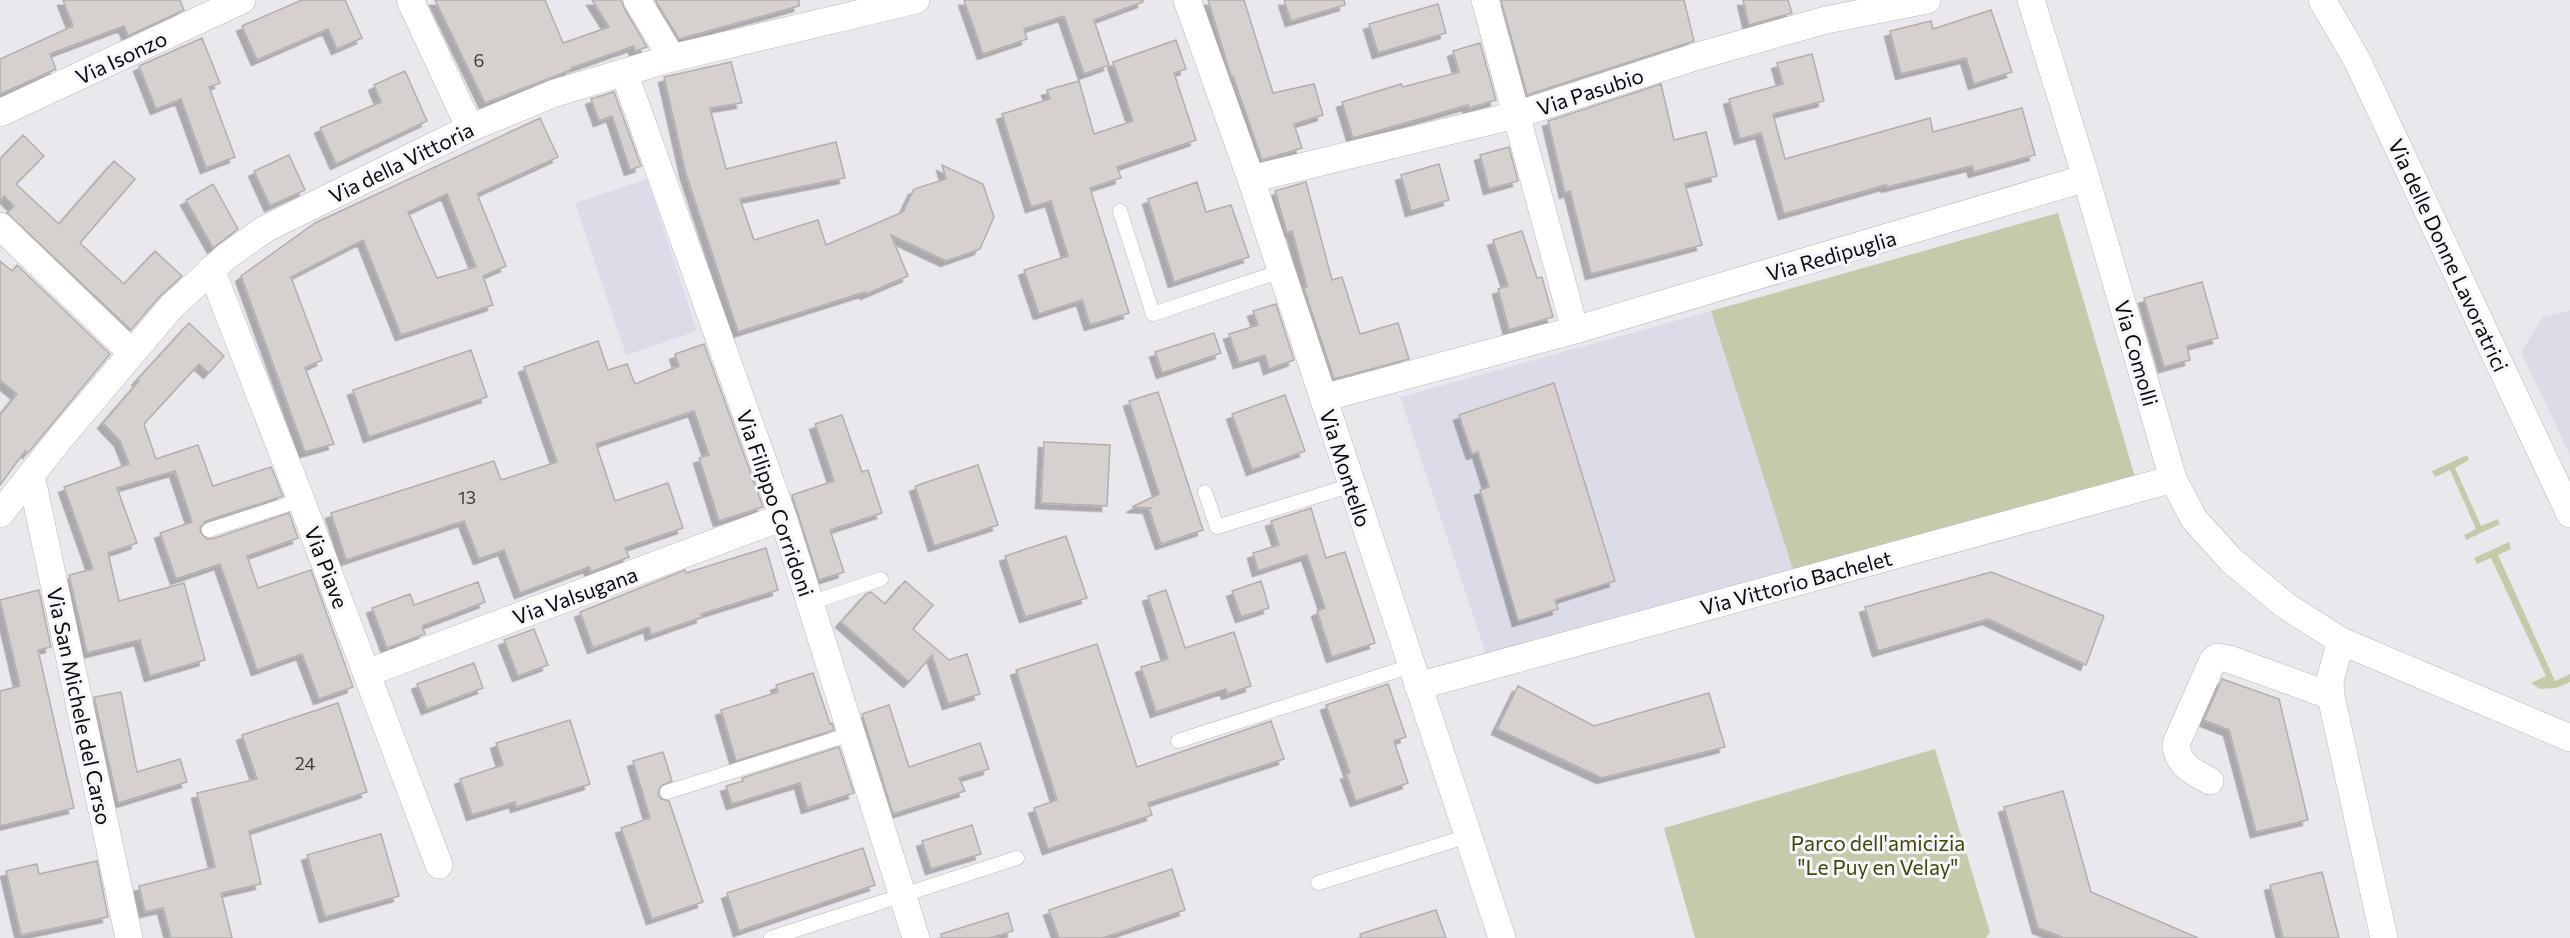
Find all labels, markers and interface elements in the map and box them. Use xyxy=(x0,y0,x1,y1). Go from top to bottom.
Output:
street label: Via Isonzo xyxy=(71,25,171,89)
house number: 6 xyxy=(474,49,484,71)
street label: Via Pasubio xyxy=(1534,62,1646,120)
street label: Via della Vittoria xyxy=(325,116,477,208)
street label: Via delle Donne Lavoratrici xyxy=(2384,135,2514,375)
street label: Via Redipuglia xyxy=(1763,225,1899,285)
street label: Via Comolli xyxy=(2110,297,2164,409)
street label: Via Filippo Corridoni xyxy=(732,406,820,600)
street label: Via Montello xyxy=(1315,406,1377,530)
house number: 13 xyxy=(458,486,476,508)
street label: Via Piave xyxy=(300,523,354,611)
street label: Via Vittorio Bachelet xyxy=(1697,544,1895,620)
street label: Via Valsugana xyxy=(509,561,641,629)
street label: Via San Michele del Carso xyxy=(43,585,117,827)
house number: 24 xyxy=(295,752,315,774)
park label: Parco dell'amicizia "Le Puy en Velay" xyxy=(1791,830,1965,879)

